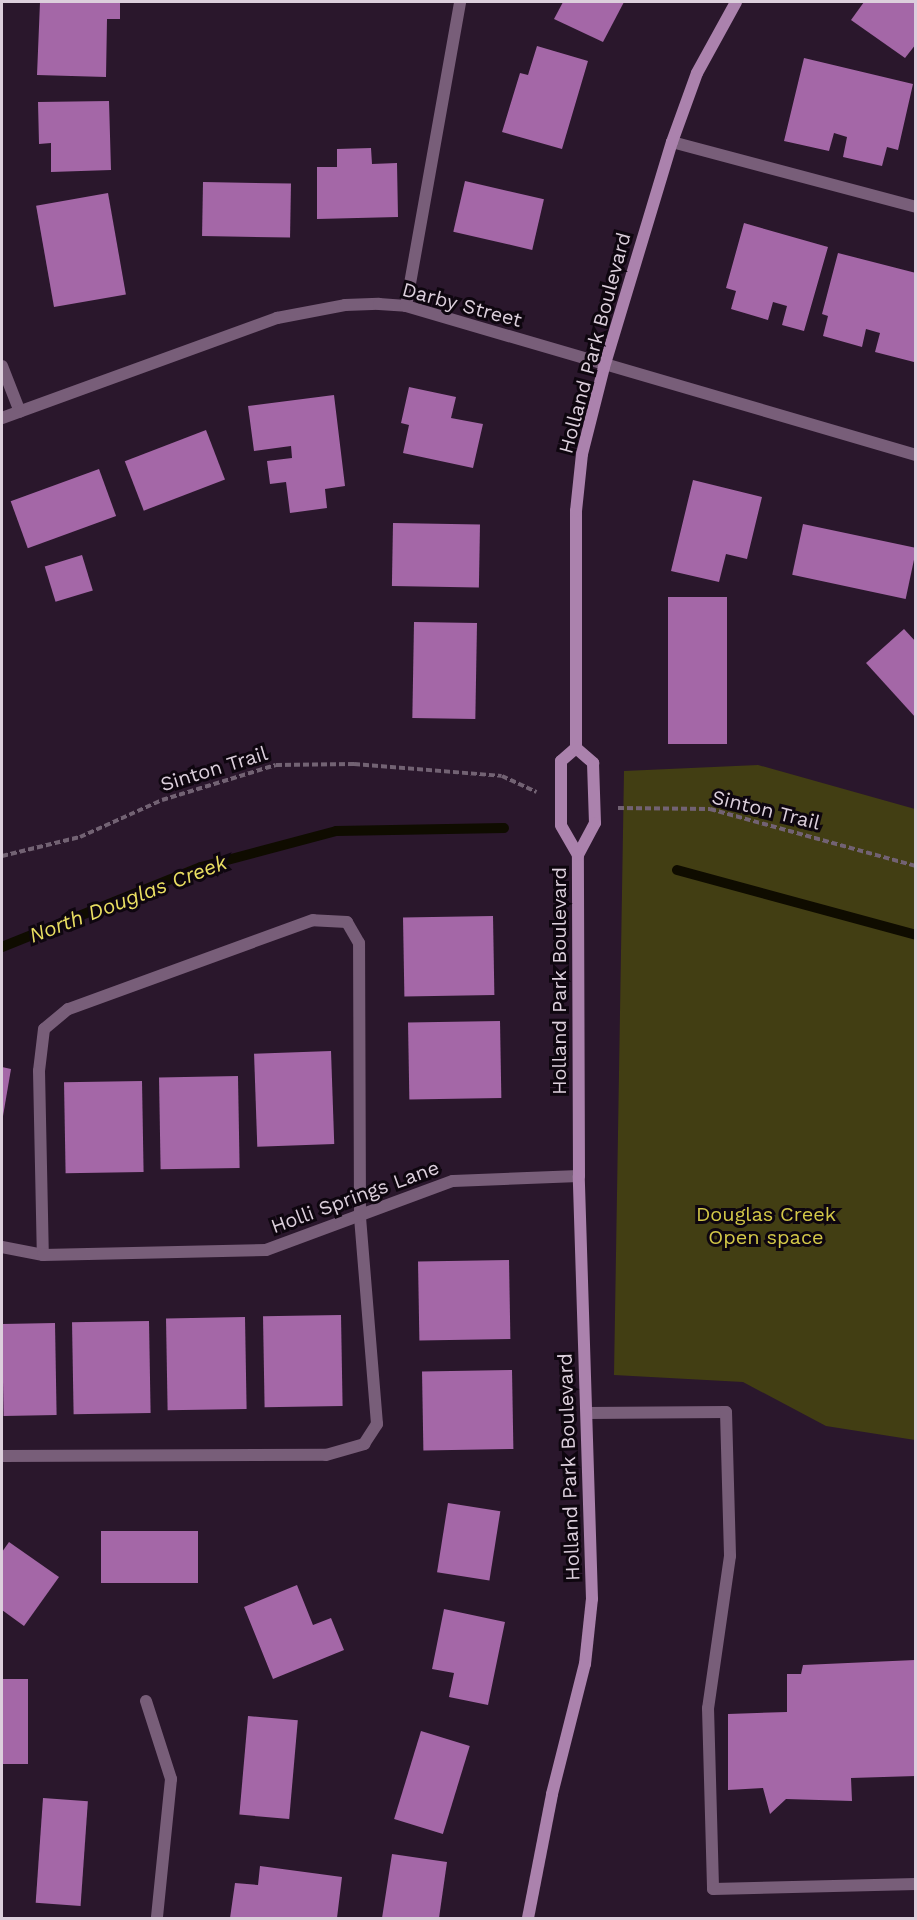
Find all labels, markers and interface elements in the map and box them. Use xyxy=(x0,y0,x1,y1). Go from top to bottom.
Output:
street label: Holland Park Boulevard xyxy=(554,230,636,456)
street label: Darby Street xyxy=(399,277,525,333)
street label: Sinton Trail xyxy=(157,741,271,797)
street label: Sinton Trail xyxy=(709,785,823,835)
water label: North Douglas Creek xyxy=(26,850,230,948)
street label: Holland Park Boulevard xyxy=(547,867,571,1095)
street label: Holli Springs Lane xyxy=(268,1155,442,1239)
park label: Douglas Creek Open space xyxy=(696,1202,836,1249)
street label: Holland Park Boulevard xyxy=(553,1353,585,1581)

